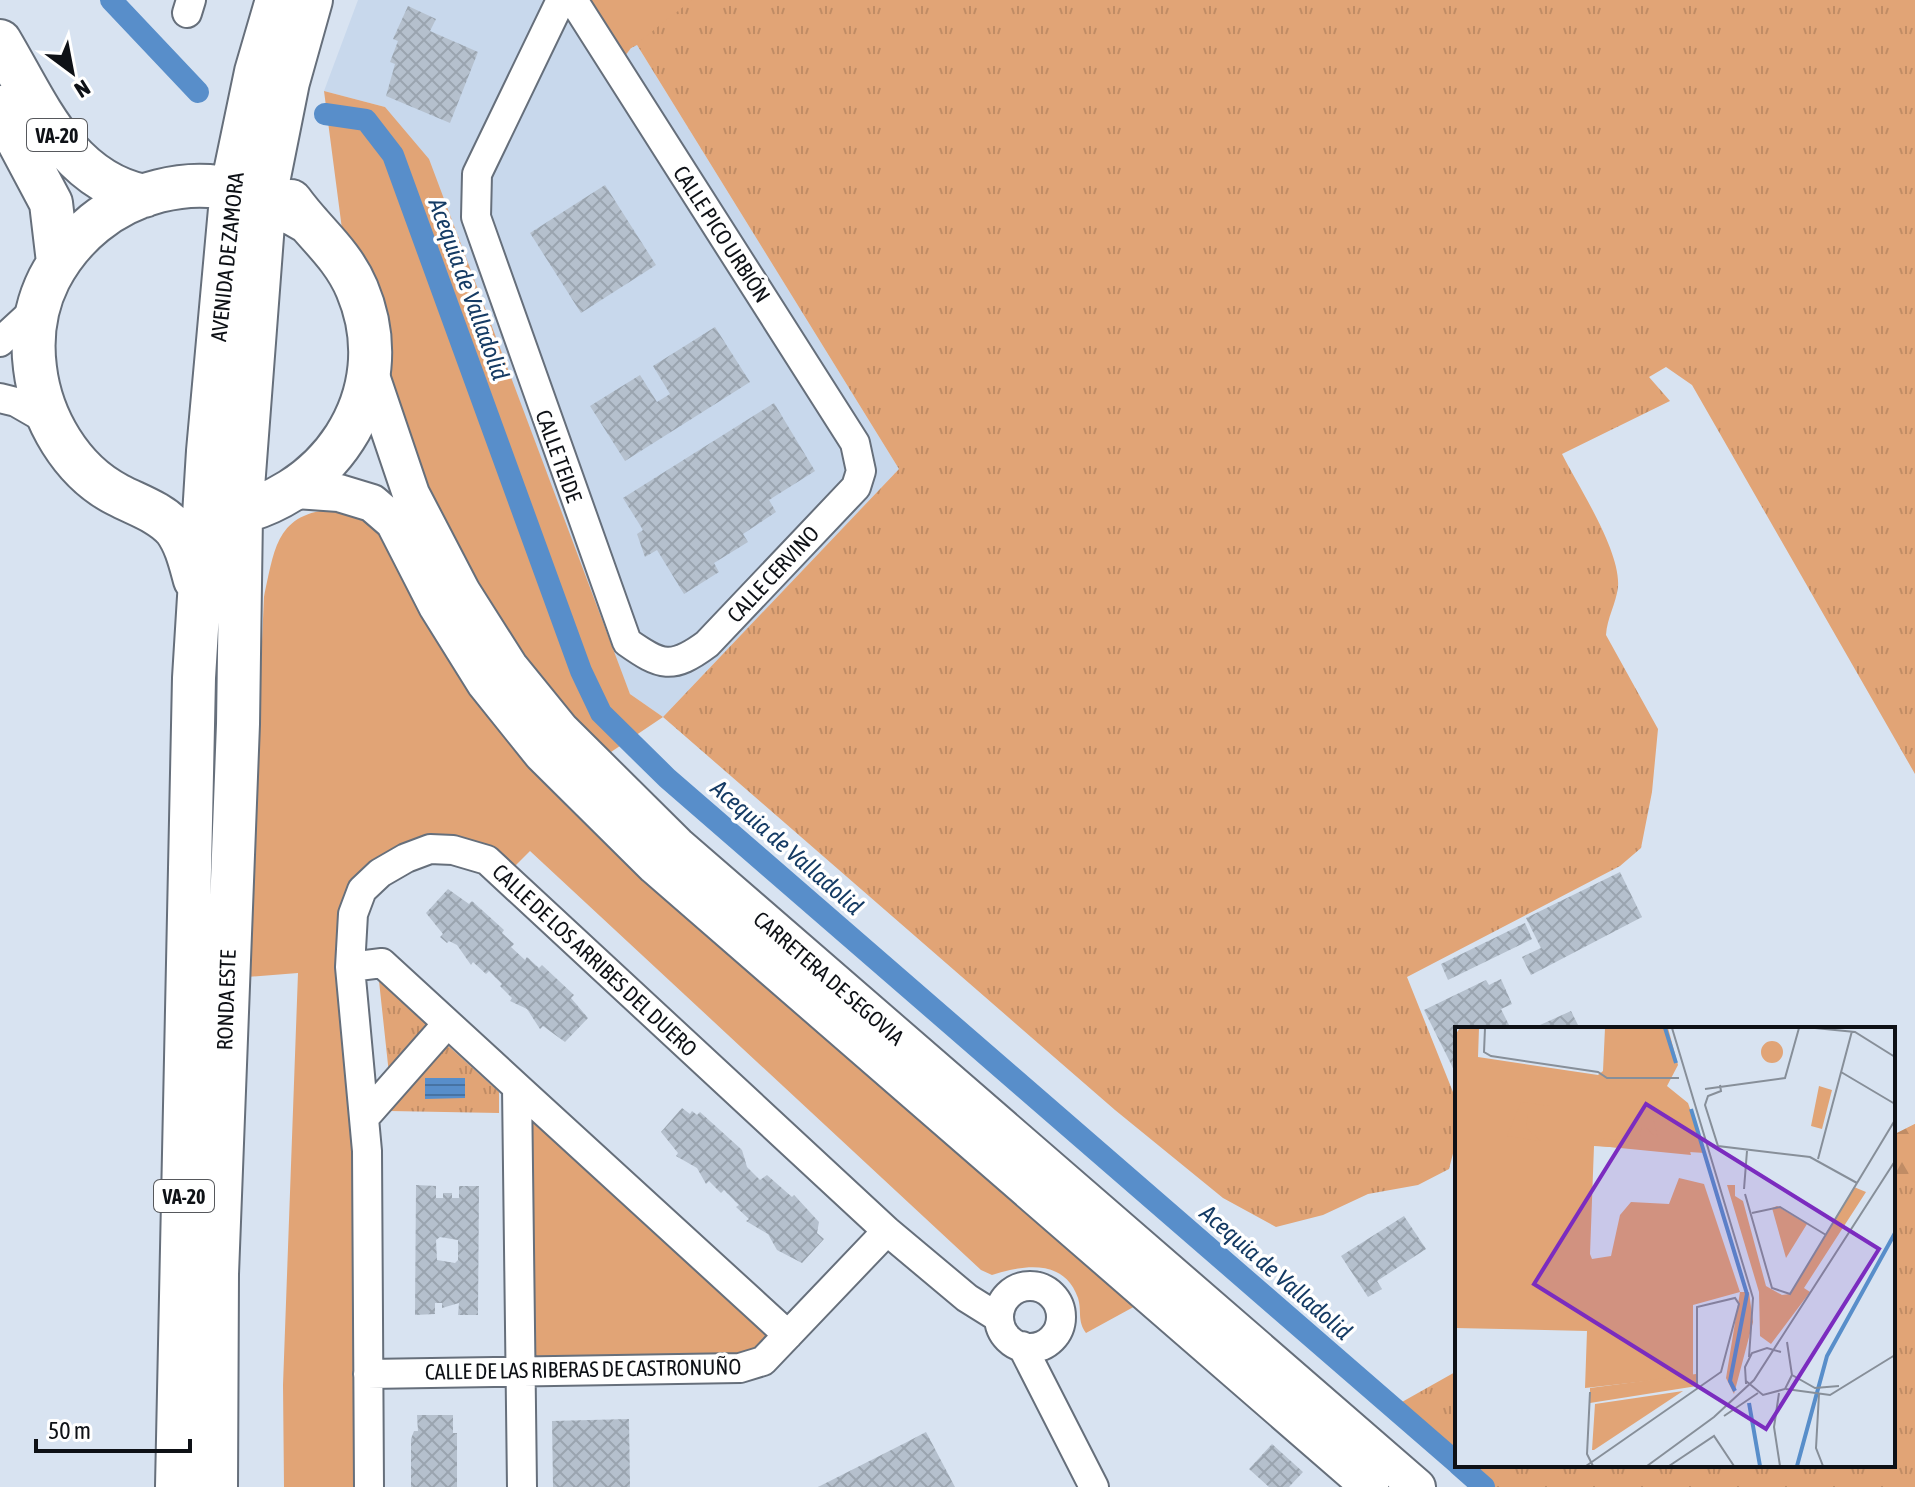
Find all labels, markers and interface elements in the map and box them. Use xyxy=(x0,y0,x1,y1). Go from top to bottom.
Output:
north arrow xyxy=(32,32,112,112)
text: N xyxy=(70,74,95,103)
road number: VA-20 xyxy=(27,119,87,151)
street label: CALLE PICO URBIÓN xyxy=(668,161,776,307)
street label: AVENIDA DE ZAMORA xyxy=(205,171,249,343)
water label: Acequia de Valladolid xyxy=(423,194,514,383)
street label: CALLE TEIDE xyxy=(530,406,588,506)
street label: CALLE CERVINO xyxy=(722,520,824,628)
water label: Acequia de Valladolid xyxy=(705,773,868,920)
street label: CALLE DE LOS ARRIBES DEL DUERO xyxy=(487,858,703,1062)
street label: CARRETERA DE SEGOVIA xyxy=(749,906,910,1050)
street label: RONDA ESTE xyxy=(211,949,241,1051)
inset map xyxy=(1455,1027,1895,1467)
road number: VA-20 xyxy=(154,1180,214,1212)
water label: Acequia de Valladolid xyxy=(1194,1198,1357,1345)
street label: CALLE DE LAS RIBERAS DE CASTRONUÑO xyxy=(425,1353,741,1385)
scale bar xyxy=(36,1403,190,1453)
text: 50 m xyxy=(48,1417,91,1444)

